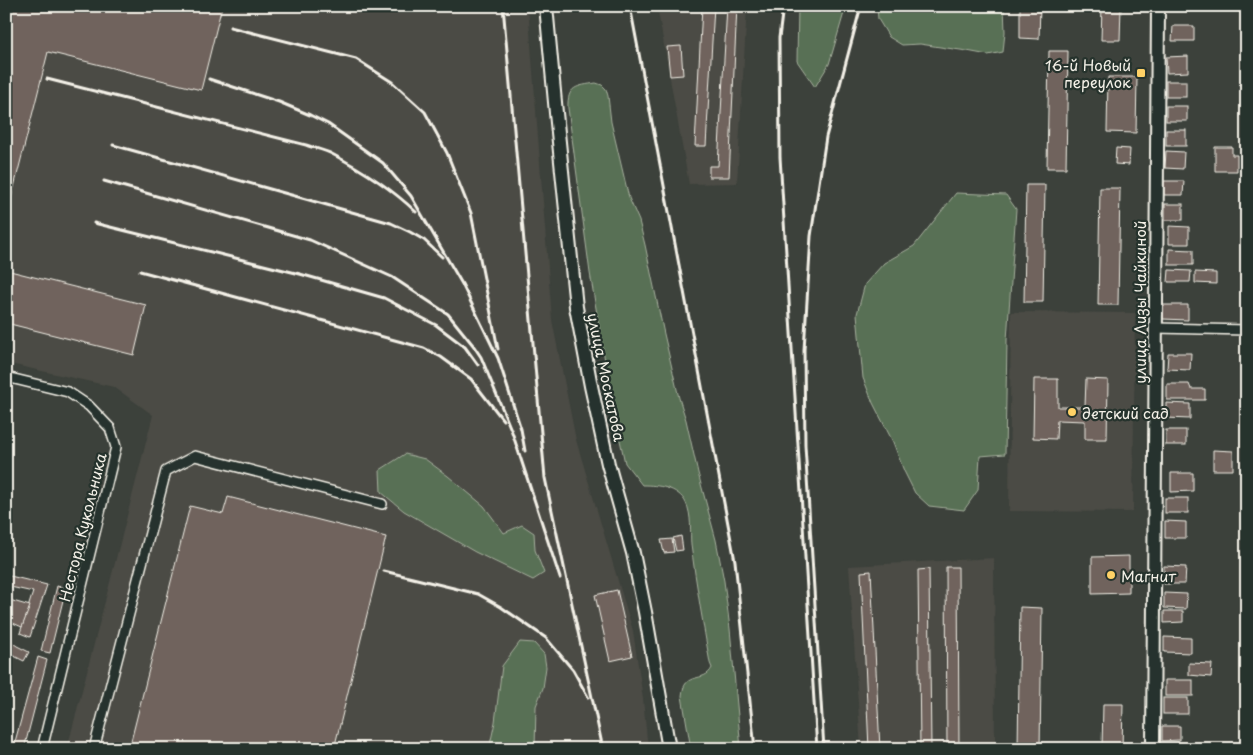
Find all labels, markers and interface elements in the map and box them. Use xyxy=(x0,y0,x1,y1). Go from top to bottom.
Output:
place label: 16-й Новый переулок xyxy=(1045,53,1131,93)
marker: 16-й Новый переулок xyxy=(1135,67,1147,79)
street label: улица Лизы Чайкиной xyxy=(1128,220,1151,384)
street label: улица Москатова xyxy=(582,311,632,444)
place label: детский сад xyxy=(1082,401,1169,424)
marker: детский сад xyxy=(1066,406,1078,418)
street label: Нестора Кукольника xyxy=(52,450,112,604)
place label: Магнит xyxy=(1121,564,1176,587)
marker: Магнит xyxy=(1105,569,1117,581)

